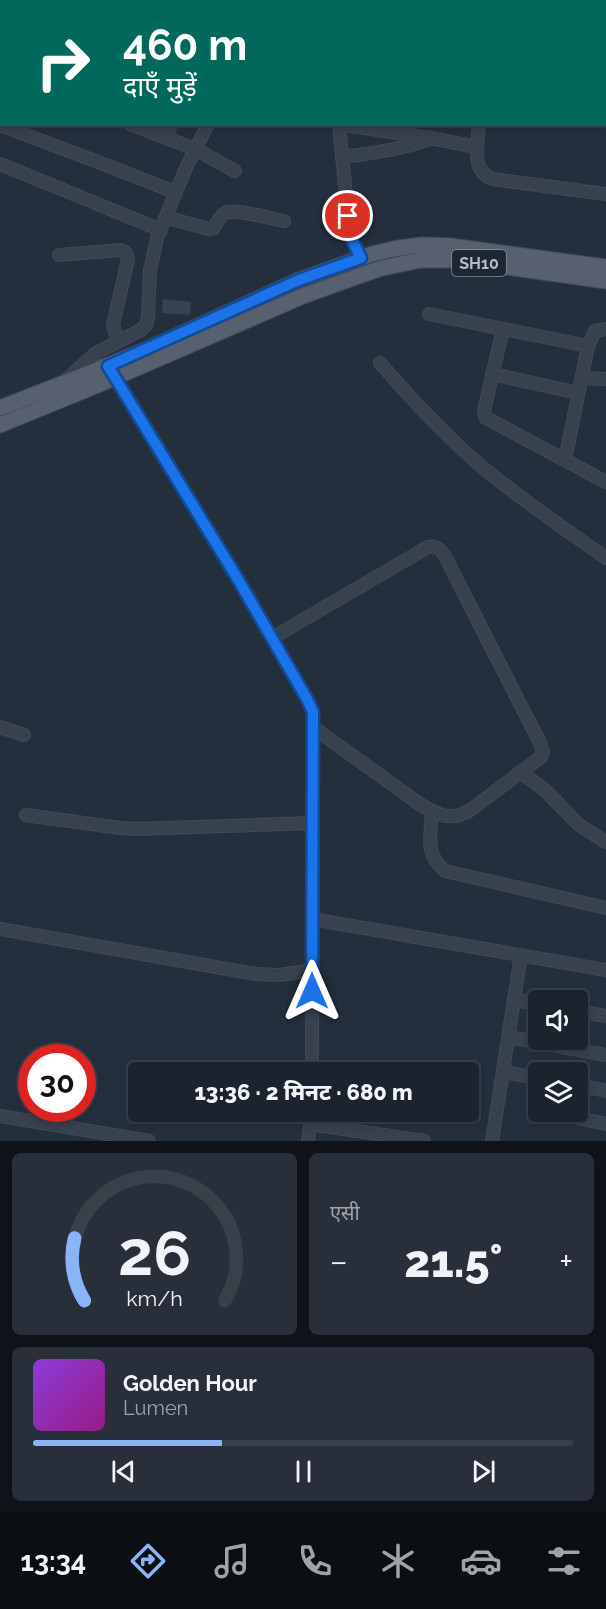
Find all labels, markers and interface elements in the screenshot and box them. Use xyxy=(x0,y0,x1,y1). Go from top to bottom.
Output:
text: 460 m xyxy=(123,21,247,70)
icon: right xyxy=(24,24,102,102)
text: दाएँ मुड़ें xyxy=(123,71,197,102)
pin xyxy=(322,190,373,241)
icon: arrive xyxy=(331,199,364,232)
road number: SH10 xyxy=(452,250,506,276)
position arrow xyxy=(280,959,344,1023)
map controls xyxy=(528,990,588,1122)
button: sound xyxy=(528,990,588,1050)
speed limit sign: 30 xyxy=(18,1044,96,1122)
button: layers xyxy=(528,1062,588,1122)
text: 13:36 · 2 मिनट · 680 m xyxy=(194,1079,413,1105)
text: एसी xyxy=(330,1201,360,1225)
text: 26 xyxy=(118,1216,191,1290)
text: 21.5° xyxy=(404,1235,503,1288)
text: − xyxy=(330,1242,348,1281)
text: + xyxy=(559,1242,573,1281)
text: km/h xyxy=(126,1286,183,1311)
text: Golden Hour xyxy=(123,1370,257,1396)
text: Lumen xyxy=(123,1396,188,1420)
icon: previous xyxy=(107,1455,140,1488)
icon: pause xyxy=(287,1455,320,1488)
icon: next xyxy=(467,1455,500,1488)
icon: directions xyxy=(127,1540,169,1582)
icon: music xyxy=(211,1540,253,1582)
icon: phone xyxy=(294,1540,336,1582)
icon: climate xyxy=(377,1540,419,1582)
icon: car xyxy=(460,1540,502,1582)
icon: filters xyxy=(543,1540,585,1582)
text: 13:34 xyxy=(21,1546,86,1577)

